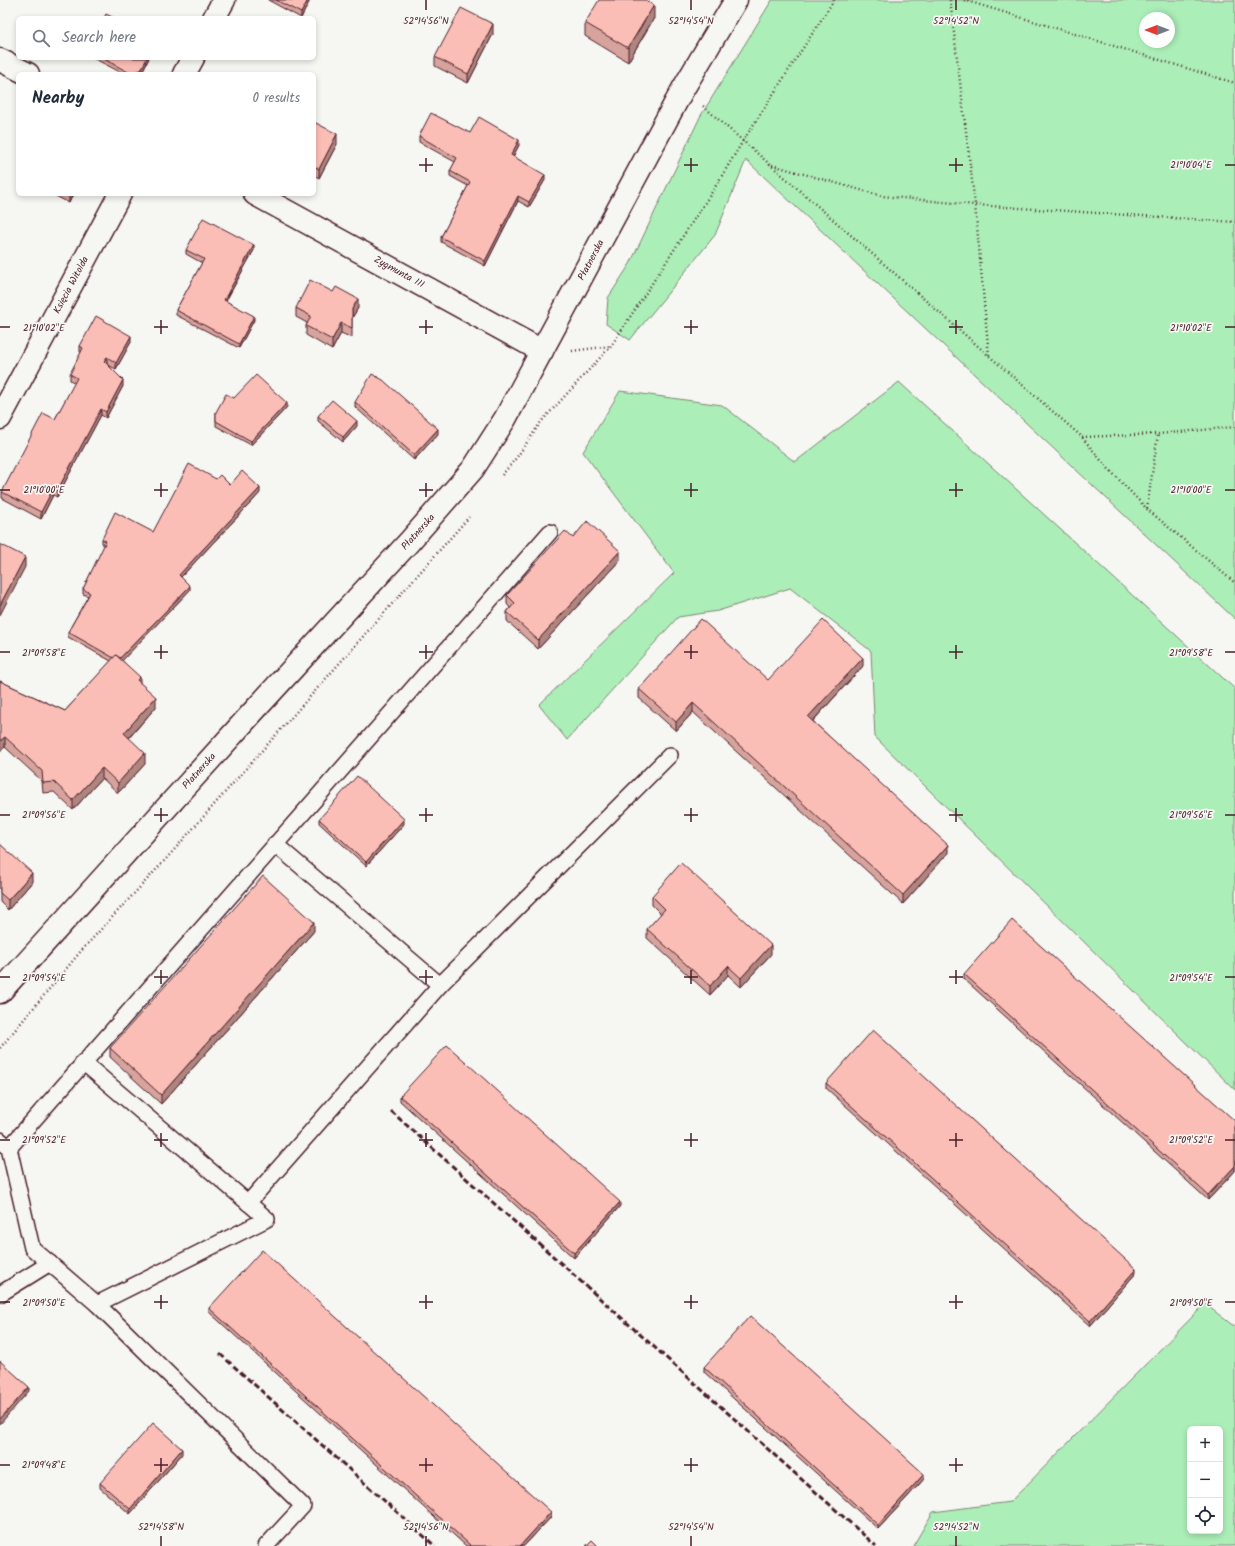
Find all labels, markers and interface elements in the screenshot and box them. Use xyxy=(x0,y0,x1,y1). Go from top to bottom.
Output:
north arrow xyxy=(1139,12,1175,48)
text: 52°14'56"N xyxy=(403,13,449,29)
text: 52°14'54"N xyxy=(668,13,714,29)
text: 52°14'52"N xyxy=(933,13,979,29)
search box xyxy=(16,16,316,60)
text: Search here xyxy=(62,26,136,50)
icon: search xyxy=(30,27,52,49)
text: Nearby xyxy=(32,85,84,112)
text: 0 results xyxy=(253,88,300,109)
text: 21°10'04"E xyxy=(1170,157,1213,173)
street label: Płatnerska xyxy=(574,236,609,283)
street label: Zygmunta III xyxy=(371,252,427,292)
street label: Księcia Witolda xyxy=(49,253,93,317)
text: 21°10'02"E xyxy=(23,320,66,336)
text: 21°10'02"E xyxy=(1170,320,1213,336)
text: 21°10'00"E xyxy=(23,482,66,498)
text: 21°10'00"E xyxy=(1170,482,1213,498)
street label: Płatnerska xyxy=(397,510,439,554)
text: 21°09'58"E xyxy=(22,645,67,661)
text: 21°09'58"E xyxy=(1169,645,1214,661)
street label: Płatnerska xyxy=(178,749,220,793)
text: 21°09'56"E xyxy=(22,807,67,823)
text: 21°09'56"E xyxy=(1169,807,1214,823)
text: 21°09'54"E xyxy=(22,970,67,986)
text: 21°09'54"E xyxy=(1169,970,1214,986)
text: 21°09'52"E xyxy=(22,1132,67,1148)
text: 21°09'52"E xyxy=(1169,1132,1214,1148)
text: 21°09'50"E xyxy=(22,1295,67,1311)
text: 21°09'50"E xyxy=(1169,1295,1214,1311)
map controls xyxy=(1187,1426,1223,1534)
button: + xyxy=(1187,1426,1223,1462)
text: 21°09'48"E xyxy=(22,1457,67,1473)
button: − xyxy=(1187,1462,1223,1498)
button: locate xyxy=(1187,1498,1223,1534)
text: 52°14'58"N xyxy=(138,1519,184,1535)
text: 52°14'56"N xyxy=(403,1519,449,1535)
text: 52°14'54"N xyxy=(668,1519,714,1535)
text: 52°14'52"N xyxy=(933,1519,979,1535)

